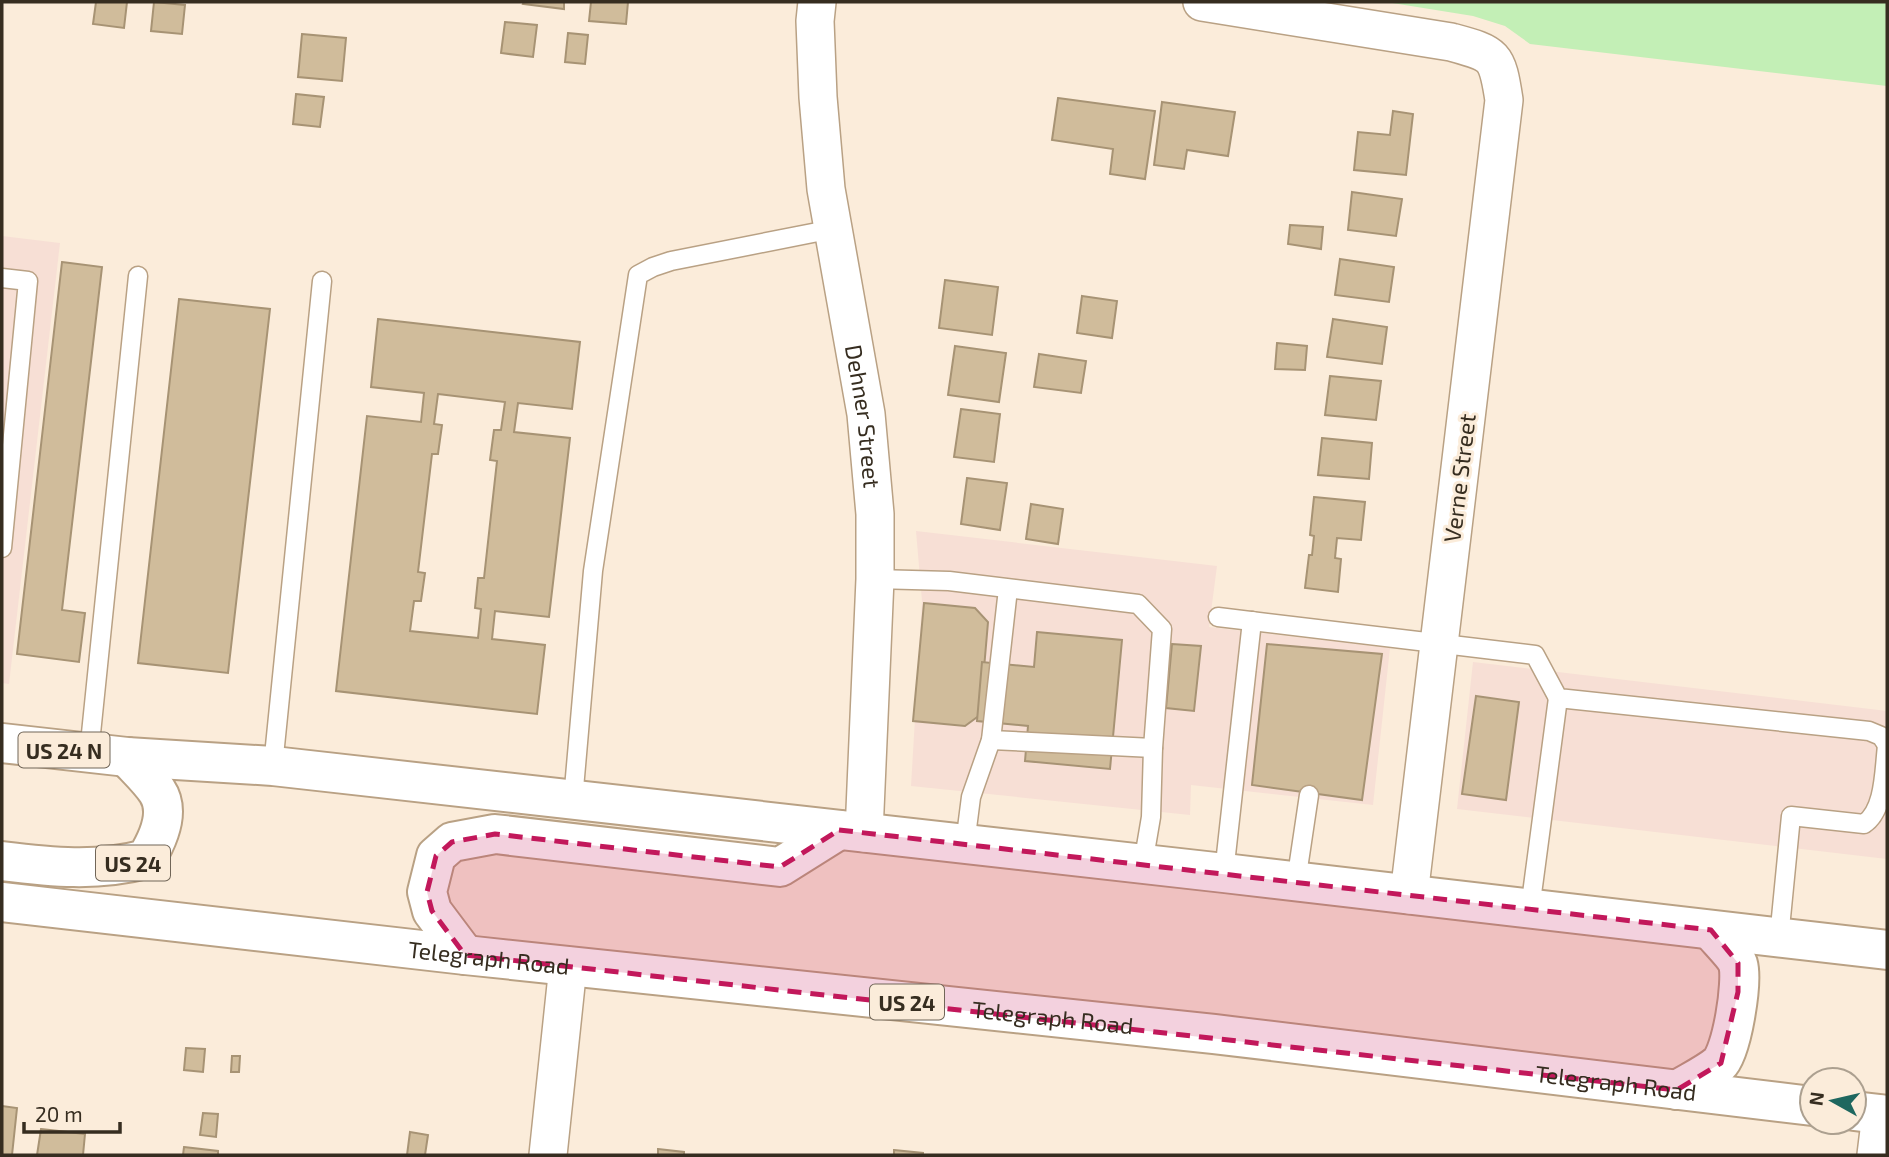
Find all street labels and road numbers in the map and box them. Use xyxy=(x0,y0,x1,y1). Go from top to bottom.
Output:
street label: Dehner Street xyxy=(840,342,887,489)
street label: Verne Street xyxy=(1437,412,1481,544)
road number: US 24 N xyxy=(18,732,110,768)
road number: US 24 xyxy=(96,846,170,880)
street label: Telegraph Road xyxy=(407,935,571,980)
road number: US 24 xyxy=(870,984,944,1020)
street label: Telegraph Road xyxy=(971,995,1135,1039)
street label: Telegraph Road xyxy=(1534,1059,1698,1106)

